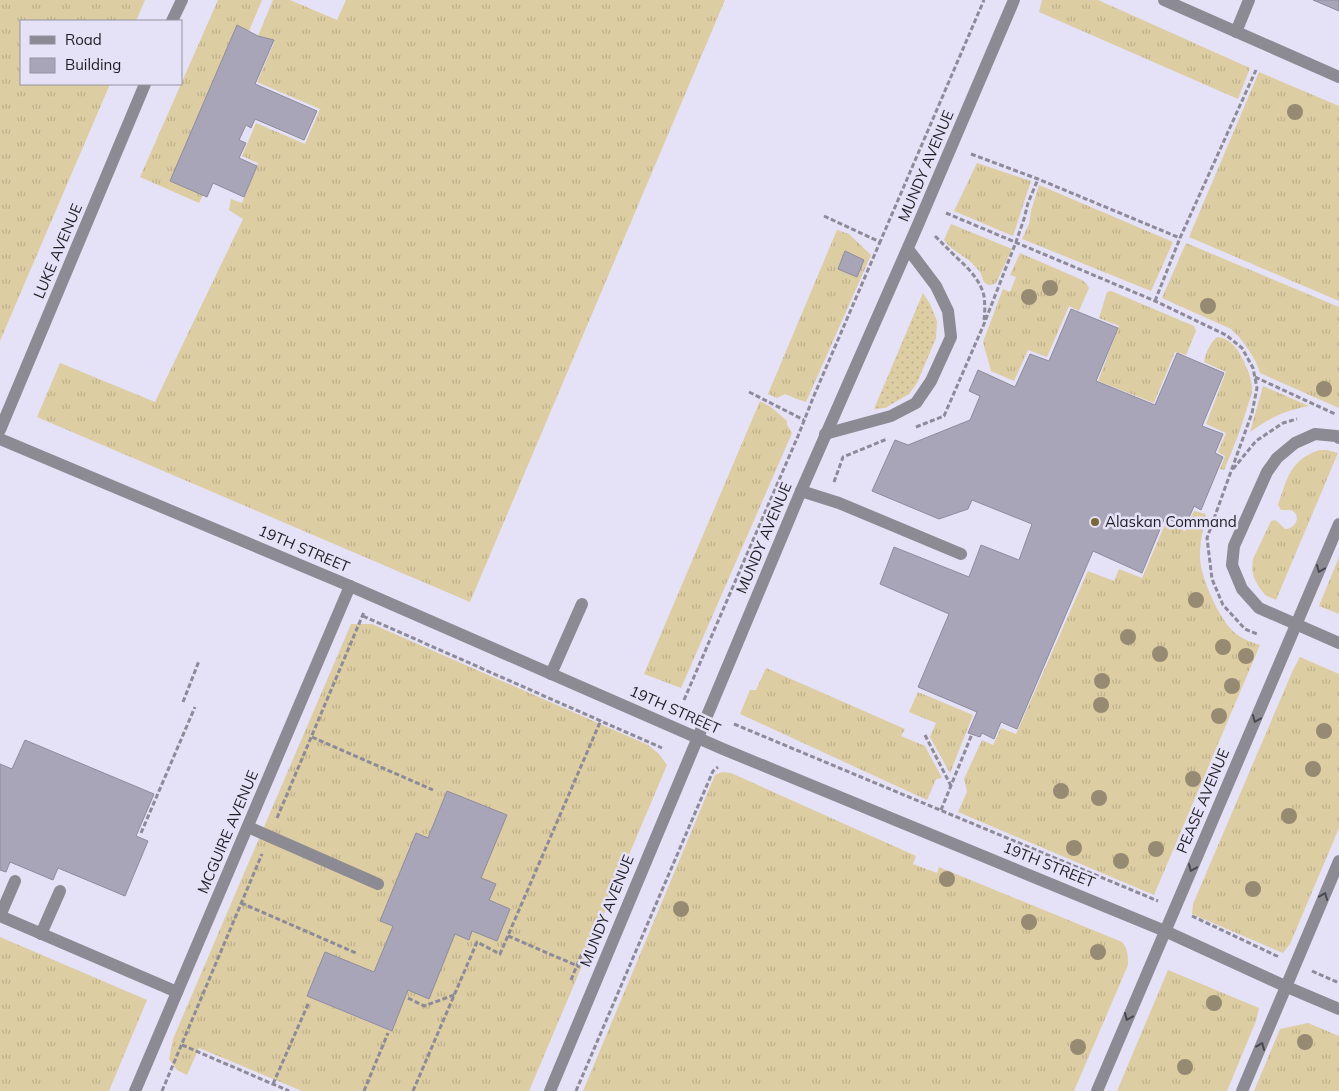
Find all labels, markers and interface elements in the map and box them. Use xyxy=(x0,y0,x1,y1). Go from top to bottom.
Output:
legend xyxy=(20,20,182,85)
text: Road xyxy=(65,30,102,49)
text: Building xyxy=(65,55,121,74)
street label: MUNDY AVENUE xyxy=(894,107,958,224)
street label: LUKE AVENUE xyxy=(29,200,86,301)
street label: MUNDY AVENUE xyxy=(732,479,796,596)
place label: Alaskan Command xyxy=(1105,512,1237,531)
marker: Alaskan Command xyxy=(1089,516,1101,528)
street label: 19TH STREET xyxy=(256,521,353,576)
one-way arrow xyxy=(1316,564,1326,573)
street label: 19TH STREET xyxy=(627,681,724,738)
one-way arrow xyxy=(1252,714,1263,723)
street label: PEASE AVENUE xyxy=(1172,745,1233,856)
street label: MCGUIRE AVENUE xyxy=(193,767,262,896)
street label: 19TH STREET xyxy=(1000,837,1098,892)
street label: MUNDY AVENUE xyxy=(575,852,638,970)
one-way arrow xyxy=(1187,863,1198,872)
one-way arrow xyxy=(1319,893,1329,901)
one-way arrow xyxy=(1124,1012,1135,1021)
one-way arrow xyxy=(1255,1042,1266,1051)

